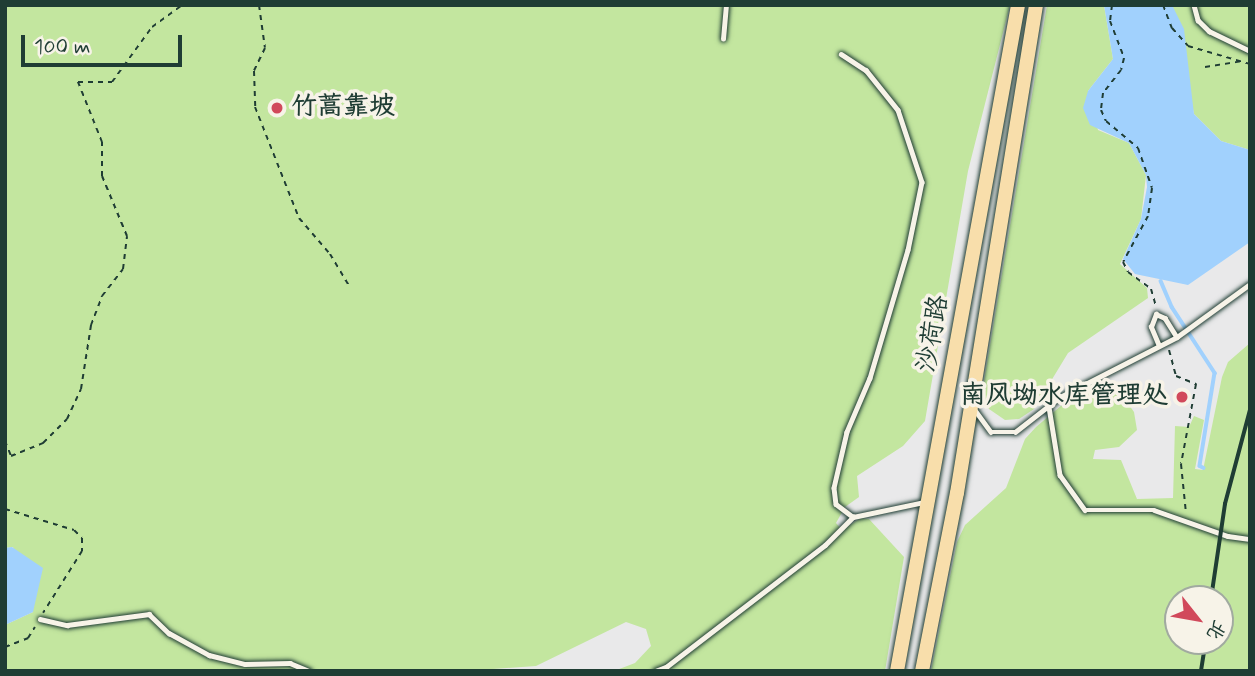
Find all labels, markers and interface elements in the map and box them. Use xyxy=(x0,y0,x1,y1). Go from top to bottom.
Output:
scale bar xyxy=(24,21,186,65)
text: 100 m xyxy=(34,33,90,61)
place label: 竹蒿靠坡 xyxy=(291,92,395,124)
marker: 竹蒿靠坡 xyxy=(269,100,285,116)
street label: 沙荷路 xyxy=(912,293,956,375)
place label: 南风坳水库管理处 xyxy=(960,381,1168,413)
marker: 南风坳水库管理处 xyxy=(1174,389,1190,405)
north arrow xyxy=(1164,585,1234,655)
text: 北 xyxy=(1200,615,1231,645)

